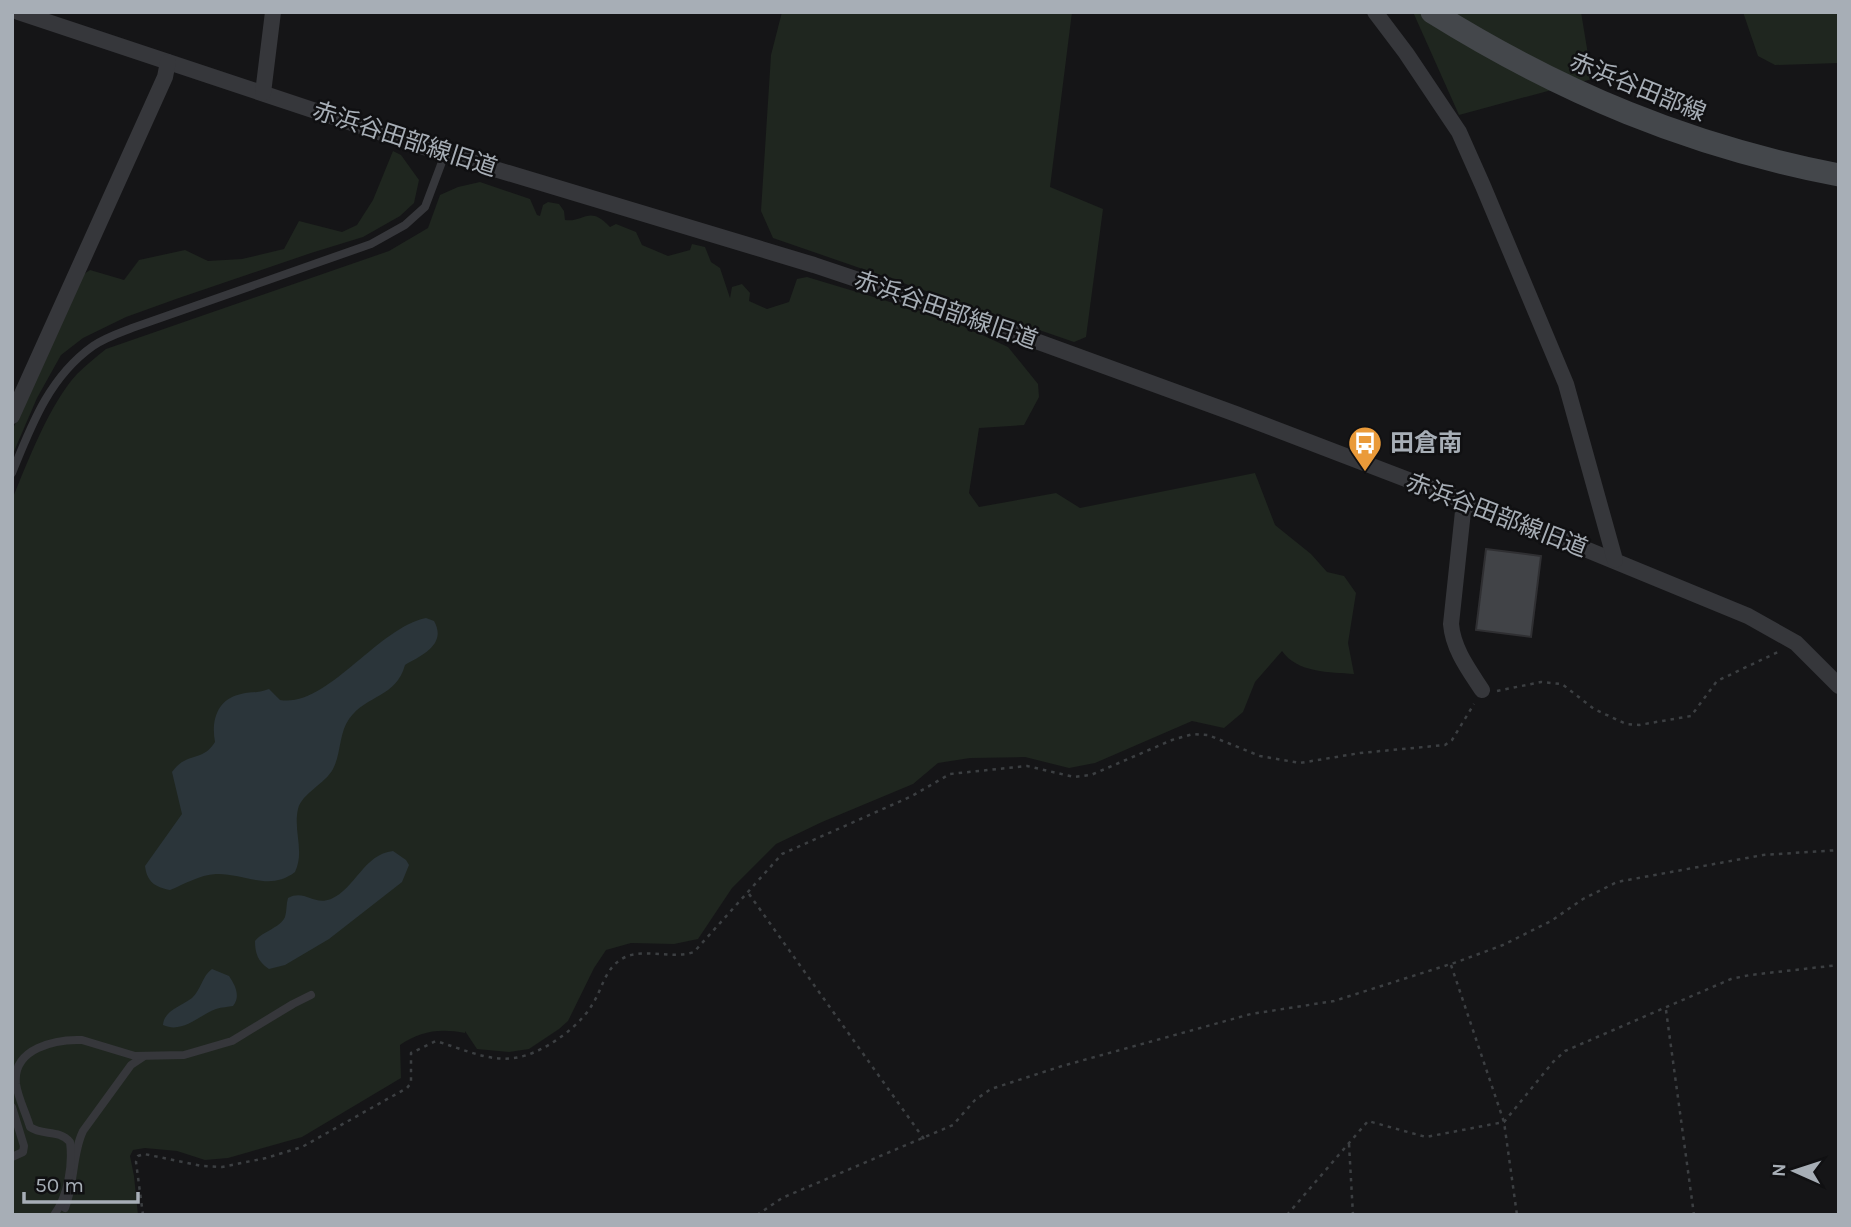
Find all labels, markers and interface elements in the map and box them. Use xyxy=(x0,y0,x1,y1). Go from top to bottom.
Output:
street label: 赤浜谷田部線 xyxy=(1566,47,1710,127)
street label: 赤浜谷田部線旧道 xyxy=(309,96,501,182)
street label: 赤浜谷田部線旧道 xyxy=(851,266,1041,354)
bus stop icon: 田倉南 xyxy=(1346,424,1384,473)
place label: 田倉南 xyxy=(1390,429,1462,457)
street label: 赤浜谷田部線旧道 xyxy=(1402,468,1592,562)
north arrow xyxy=(1760,1136,1830,1206)
scale bar xyxy=(24,1160,138,1204)
text: N xyxy=(1768,1163,1790,1178)
text: 50 m xyxy=(35,1173,84,1197)

